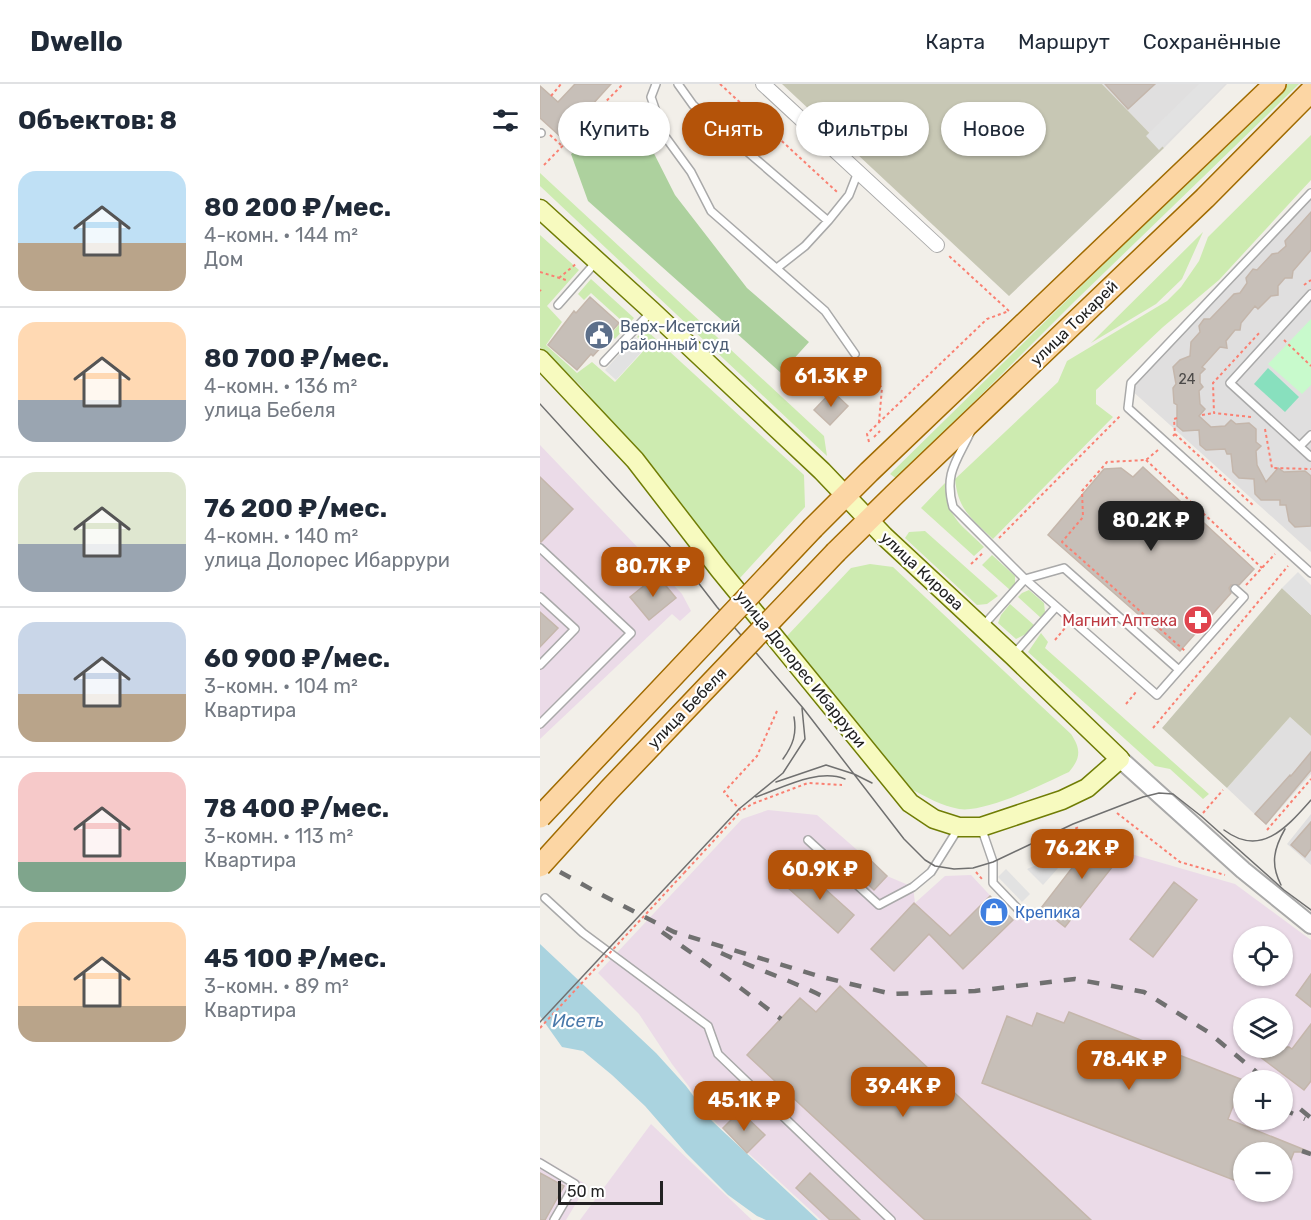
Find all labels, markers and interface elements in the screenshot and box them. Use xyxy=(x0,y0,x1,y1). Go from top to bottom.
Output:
text: Dwello xyxy=(30,25,123,58)
text: Карта xyxy=(925,29,985,54)
text: Маршрут xyxy=(1018,29,1110,54)
text: Сохранённые xyxy=(1143,29,1281,54)
chip: Купить xyxy=(558,102,670,156)
chip: Снять xyxy=(682,102,784,156)
chip: Фильтры xyxy=(796,102,929,156)
chip: Новое xyxy=(941,102,1046,156)
icon: filters xyxy=(489,104,522,137)
text: Объектов: 8 xyxy=(18,105,177,136)
text: 80 200 ₽/мес. xyxy=(204,192,391,223)
icon: home xyxy=(66,195,138,267)
text: 4-комн. · 144 m² xyxy=(204,223,358,247)
text: Дом xyxy=(204,247,243,271)
street label: улица Токарей xyxy=(1026,277,1122,369)
place label: Верх-Исетский районный суд xyxy=(620,317,740,354)
public building icon: Верх-Исетский районный суд xyxy=(583,319,615,351)
text: 80 700 ₽/мес. xyxy=(204,343,389,374)
icon: home xyxy=(66,346,138,418)
pin: 61.3K ₽ xyxy=(776,357,886,408)
text: 61.3K ₽ xyxy=(794,364,868,388)
house number: 24 xyxy=(1179,371,1196,388)
text: 4-комн. · 136 m² xyxy=(204,374,357,398)
text: улица Бебеля xyxy=(204,398,336,422)
text: 76 200 ₽/мес. xyxy=(204,493,387,524)
icon: home xyxy=(66,496,138,568)
pin: 80.2K ₽ xyxy=(1096,501,1206,552)
text: 80.2K ₽ xyxy=(1112,508,1190,532)
text: 4-комн. · 140 m² xyxy=(204,524,358,548)
street label: улица Кирова xyxy=(877,528,967,614)
pin: 80.7K ₽ xyxy=(598,547,708,598)
text: улица Долорес Ибаррури xyxy=(204,548,450,572)
text: 80.7K ₽ xyxy=(615,554,691,578)
street label: улица Долорес Ибаррури xyxy=(732,587,870,751)
pharmacy icon: Магнит Аптека xyxy=(1182,604,1214,636)
place label: Магнит Аптека xyxy=(1062,611,1177,630)
text: 60 900 ₽/мес. xyxy=(204,643,390,674)
icon: home xyxy=(66,646,138,718)
street label: улица Бебеля xyxy=(644,664,730,752)
text: 3-комн. · 104 m² xyxy=(204,674,358,698)
text: Квартира xyxy=(204,698,296,722)
text: 78 400 ₽/мес. xyxy=(204,793,389,824)
icon: home xyxy=(66,796,138,868)
text: 3-комн. · 113 m² xyxy=(204,824,353,848)
pin: 76.2K ₽ xyxy=(1027,829,1137,880)
text: 76.2K ₽ xyxy=(1045,836,1119,860)
text: Квартира xyxy=(204,848,296,872)
pin: 60.9K ₽ xyxy=(765,850,875,901)
text: 60.9K ₽ xyxy=(782,857,858,881)
shop icon: Крепика xyxy=(978,896,1010,928)
place label: Крепика xyxy=(1015,903,1080,922)
map controls xyxy=(1233,926,1293,1202)
button: locate xyxy=(1233,926,1293,986)
text: 45 100 ₽/мес. xyxy=(204,943,386,974)
icon: home xyxy=(66,946,138,1018)
text: 3-комн. · 89 m² xyxy=(204,974,349,998)
text: Квартира xyxy=(204,998,296,1022)
button: layers xyxy=(1233,998,1293,1058)
water label: Исеть xyxy=(552,1010,604,1032)
pin: 78.4K ₽ xyxy=(1074,1040,1184,1091)
text: 78.4K ₽ xyxy=(1091,1047,1167,1071)
pin: 39.4K ₽ xyxy=(848,1067,958,1118)
button: + xyxy=(1233,1070,1293,1130)
text: 39.4K ₽ xyxy=(865,1074,941,1098)
pin: 45.1K ₽ xyxy=(689,1081,799,1132)
text: 45.1K ₽ xyxy=(708,1088,780,1112)
button: − xyxy=(1233,1142,1293,1202)
scale bar xyxy=(558,1178,663,1206)
text: 50 m xyxy=(567,1182,605,1201)

